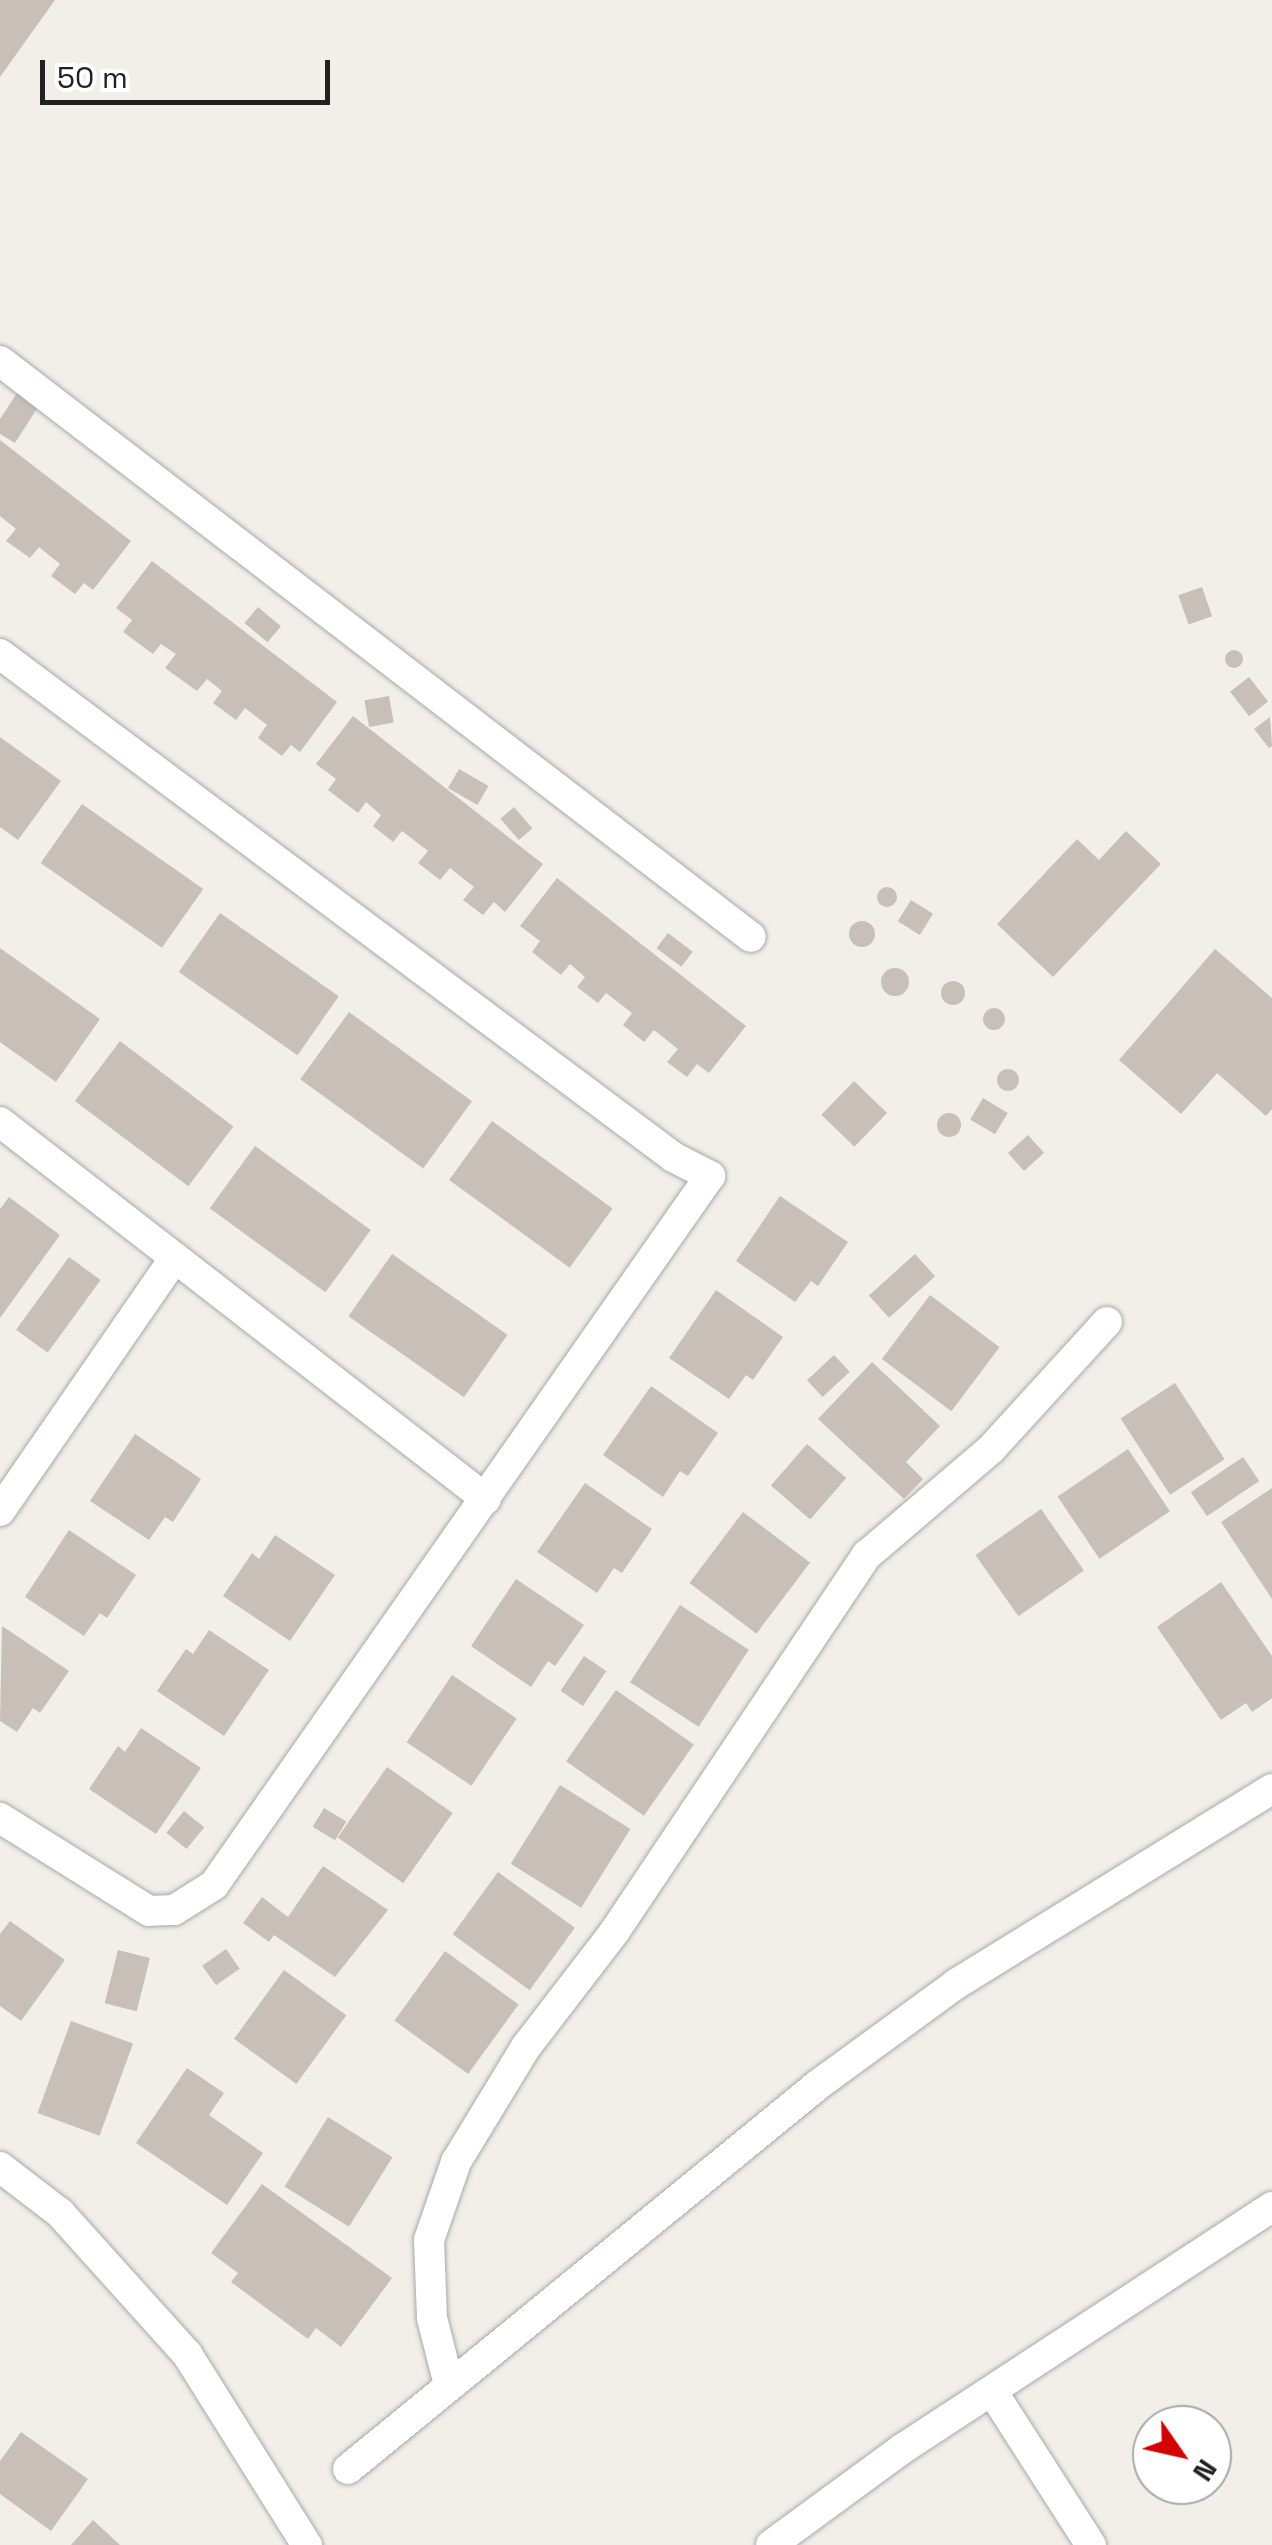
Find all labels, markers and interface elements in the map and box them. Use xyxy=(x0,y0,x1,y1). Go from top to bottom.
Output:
scale bar xyxy=(45,40,335,102)
text: 50 m xyxy=(57,58,128,97)
north arrow xyxy=(1132,2405,1232,2505)
text: N xyxy=(1185,2453,1225,2488)

